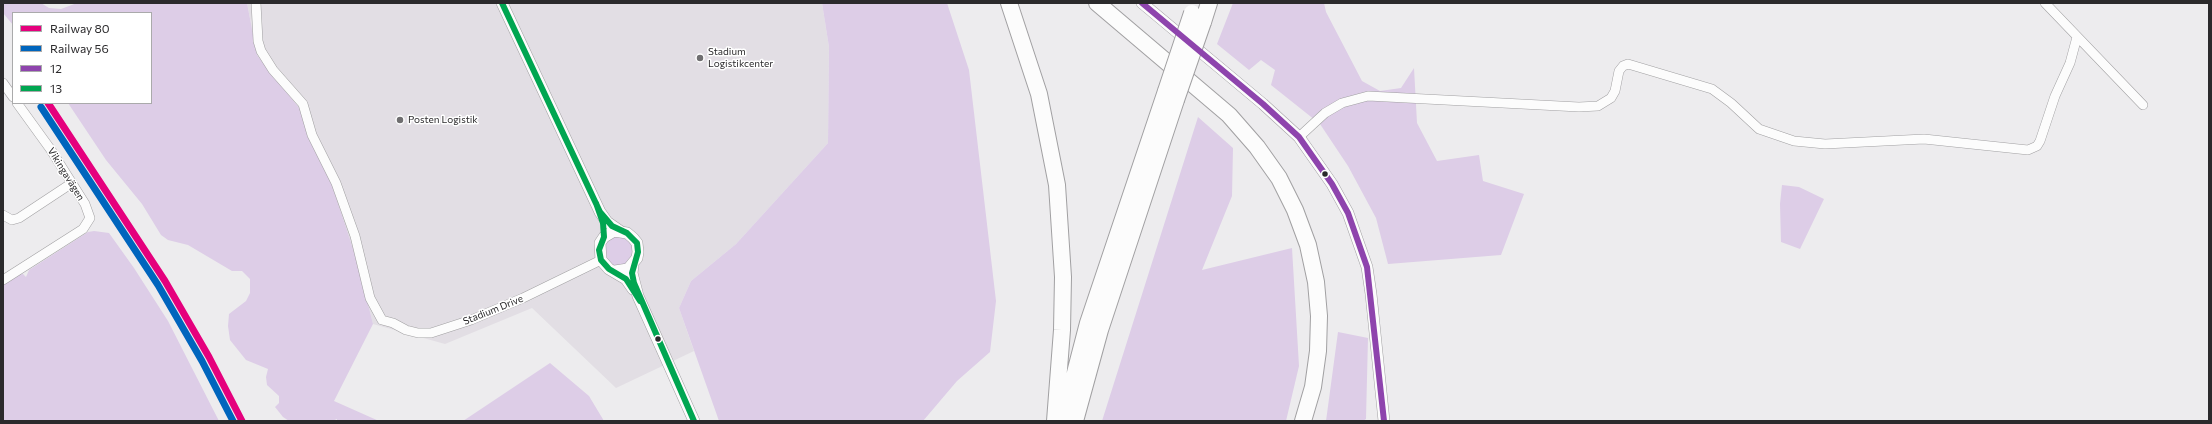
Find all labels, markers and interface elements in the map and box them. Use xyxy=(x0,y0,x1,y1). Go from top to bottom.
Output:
legend xyxy=(12,12,152,104)
text: Railway 80 xyxy=(50,21,110,35)
text: Railway 56 xyxy=(50,41,109,55)
place label: Stadium Logistikcenter xyxy=(708,46,773,70)
marker: Stadium Logistikcenter xyxy=(695,53,705,63)
text: 12 xyxy=(50,61,62,75)
text: 13 xyxy=(50,81,62,95)
place label: Posten Logistik xyxy=(408,114,478,126)
marker: Posten Logistik xyxy=(395,115,405,125)
street label: Vikingavägen xyxy=(45,145,87,203)
unlabelled marker xyxy=(1320,169,1330,179)
street label: Stadium Drive xyxy=(461,292,525,328)
unlabelled marker xyxy=(653,334,663,344)

